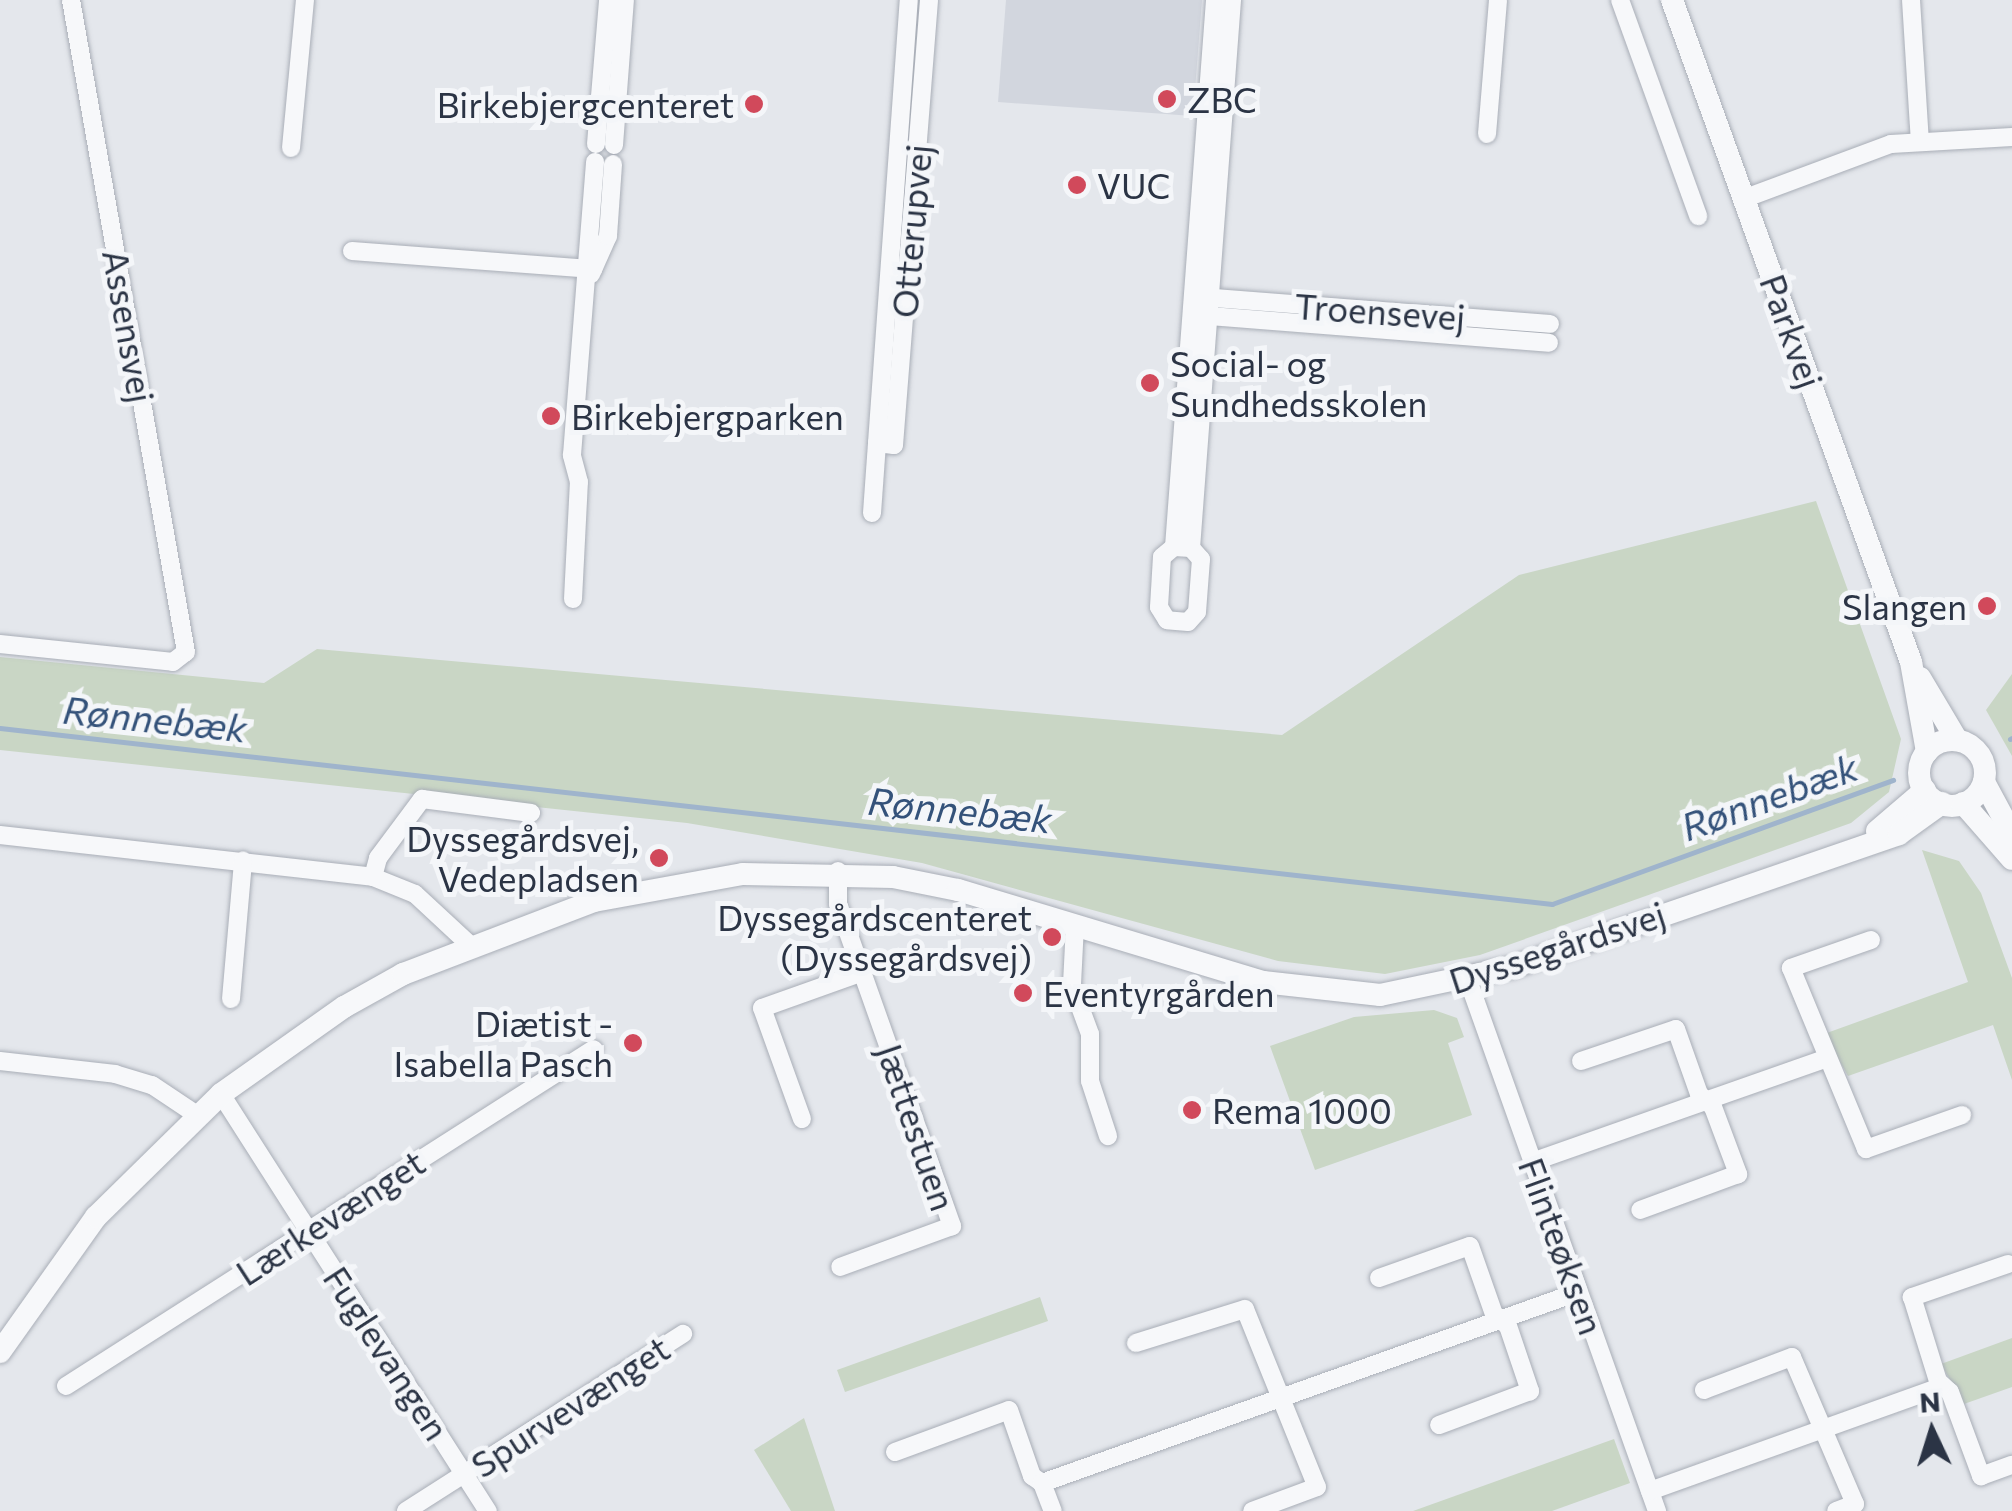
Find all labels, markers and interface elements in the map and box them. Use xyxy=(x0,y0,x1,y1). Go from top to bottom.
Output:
place label: ZBC xyxy=(1187,78,1257,120)
place label: Birkebjergcenteret xyxy=(437,83,734,125)
marker: ZBC xyxy=(1156,88,1178,110)
marker: Birkebjergcenteret xyxy=(743,93,765,115)
street label: Otterupvej xyxy=(882,142,940,320)
place label: VUC xyxy=(1097,164,1171,206)
marker: VUC xyxy=(1066,174,1088,196)
street label: Assensvej xyxy=(95,246,163,406)
street label: Parkvej xyxy=(1752,268,1832,394)
street label: Troensevej xyxy=(1293,284,1467,338)
place label: Social- og Sundhedsskolen xyxy=(1170,342,1427,424)
marker: Social- og Sundhedsskolen xyxy=(1139,372,1161,394)
place label: Birkebjergparken xyxy=(571,395,844,437)
marker: Birkebjergparken xyxy=(540,405,562,427)
place label: Slangen xyxy=(1842,585,1967,627)
marker: Slangen xyxy=(1976,595,1998,617)
water label: Rønnebæk xyxy=(61,686,249,750)
water label: Rønnebæk xyxy=(1674,743,1864,849)
water label: Rønnebæk xyxy=(866,777,1054,841)
place label: Dyssegårdsvej, Vedepladsen xyxy=(406,817,639,899)
marker: Dyssegårdsvej, Vedepladsen xyxy=(648,847,670,869)
street label: Dyssegårdsvej xyxy=(1444,892,1670,1002)
place label: Dyssegårdscenteret (Dyssegårdsvej) xyxy=(717,896,1032,978)
marker: Dyssegårdscenteret (Dyssegårdsvej) xyxy=(1041,926,1063,948)
place label: Eventyrgården xyxy=(1043,972,1274,1014)
marker: Eventyrgården xyxy=(1012,982,1034,1004)
place label: Diætist - Isabella Pasch xyxy=(393,1002,613,1084)
marker: Diætist - Isabella Pasch xyxy=(622,1032,644,1054)
street label: Jættestuen xyxy=(869,1038,965,1216)
place label: Rema 1000 xyxy=(1212,1089,1392,1131)
marker: Rema 1000 xyxy=(1181,1099,1203,1121)
street label: Lærkevænget xyxy=(228,1141,432,1293)
street label: Flinteøksen xyxy=(1511,1152,1613,1340)
street label: Fuglevangen xyxy=(315,1258,459,1448)
street label: Spurvevænget xyxy=(463,1326,677,1486)
north arrow xyxy=(1882,1381,1982,1481)
text: N xyxy=(1918,1383,1942,1419)

